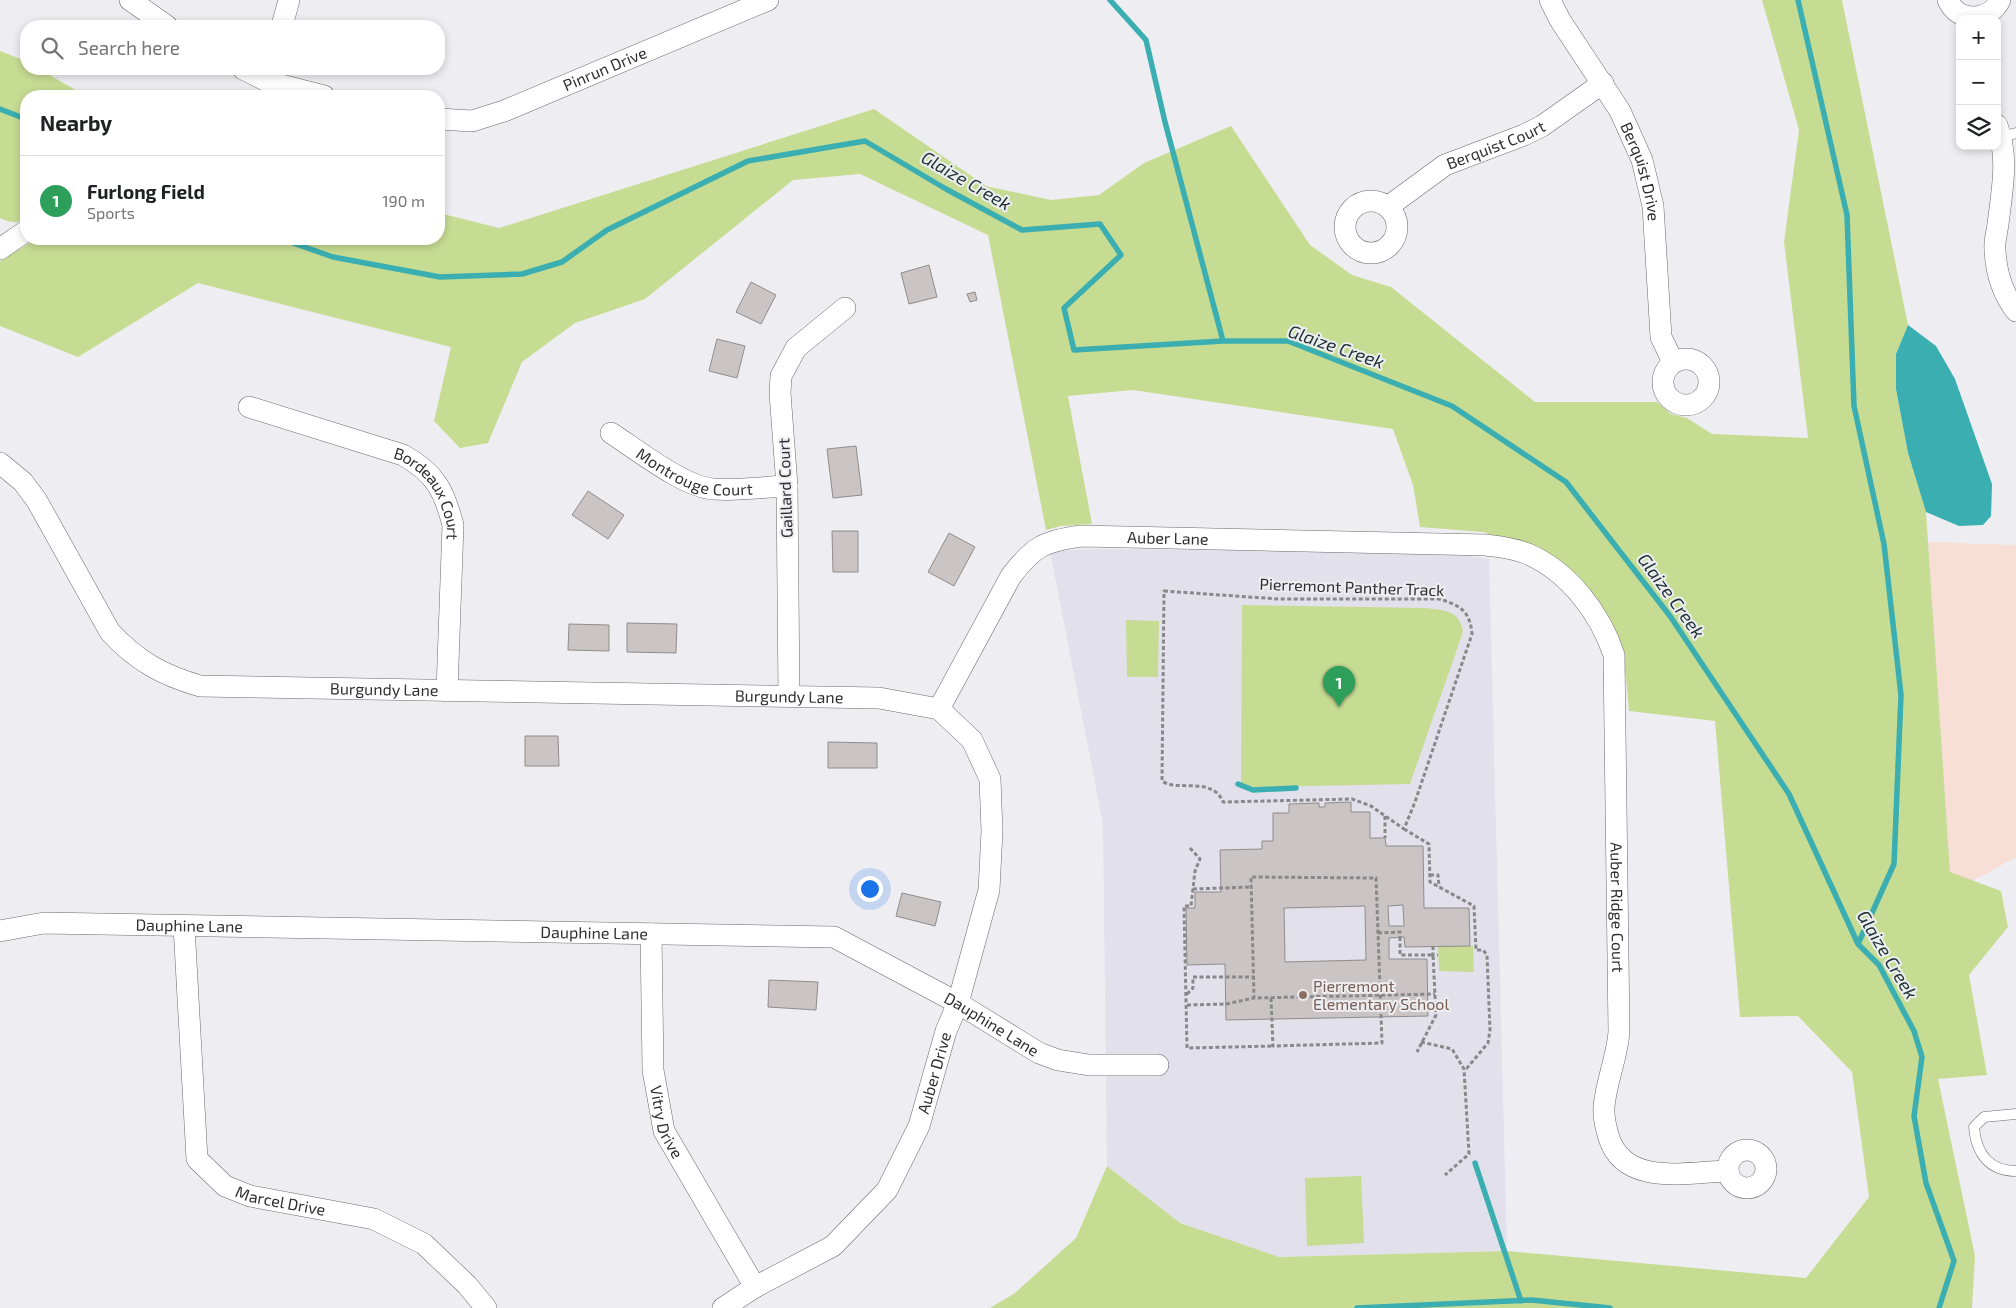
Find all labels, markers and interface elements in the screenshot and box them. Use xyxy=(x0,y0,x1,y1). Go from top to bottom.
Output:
map controls xyxy=(1956,15,2001,150)
button: + xyxy=(1956,15,2001,60)
search box xyxy=(20,20,445,75)
icon: search xyxy=(38,34,66,62)
text: Search here xyxy=(78,36,180,59)
street label: Pinrun Drive xyxy=(560,42,649,94)
button: − xyxy=(1956,60,2001,105)
button: layers xyxy=(1956,105,2001,150)
text: Nearby xyxy=(40,110,112,135)
street label: Berquist Court xyxy=(1444,116,1548,173)
street label: Berquist Drive xyxy=(1617,119,1664,222)
water label: Glaize Creek xyxy=(918,146,1015,215)
text: Furlong Field xyxy=(87,180,205,203)
text: 1 xyxy=(53,191,59,210)
text: 190 m xyxy=(382,191,425,210)
text: Sports xyxy=(87,203,135,222)
water label: Glaize Creek xyxy=(1286,319,1387,373)
street label: Gaillard Court xyxy=(773,438,796,538)
street label: Bordeaux Court xyxy=(392,443,463,540)
street label: Montrouge Court xyxy=(633,443,753,499)
street label: Auber Lane xyxy=(1127,527,1209,548)
water label: Glaize Creek xyxy=(1634,549,1710,642)
street label: Pierremont Panther Track xyxy=(1259,574,1445,599)
pin: 1 xyxy=(1323,666,1355,707)
street label: Burgundy Lane xyxy=(330,678,439,699)
street label: Burgundy Lane xyxy=(735,685,844,706)
street label: Auber Ridge Court xyxy=(1607,842,1628,973)
your location xyxy=(857,876,883,902)
water label: Glaize Creek xyxy=(1853,906,1923,1003)
street label: Dauphine Lane xyxy=(135,915,243,936)
street label: Dauphine Lane xyxy=(540,922,648,943)
place label: Pierremont Elementary School xyxy=(1313,976,1449,1013)
street label: Dauphine Lane xyxy=(941,988,1043,1060)
marker: Pierremont Elementary School xyxy=(1297,989,1309,1001)
street label: Auber Drive xyxy=(913,1029,954,1116)
street label: Vitry Drive xyxy=(647,1084,688,1161)
street label: Marcel Drive xyxy=(233,1181,327,1219)

